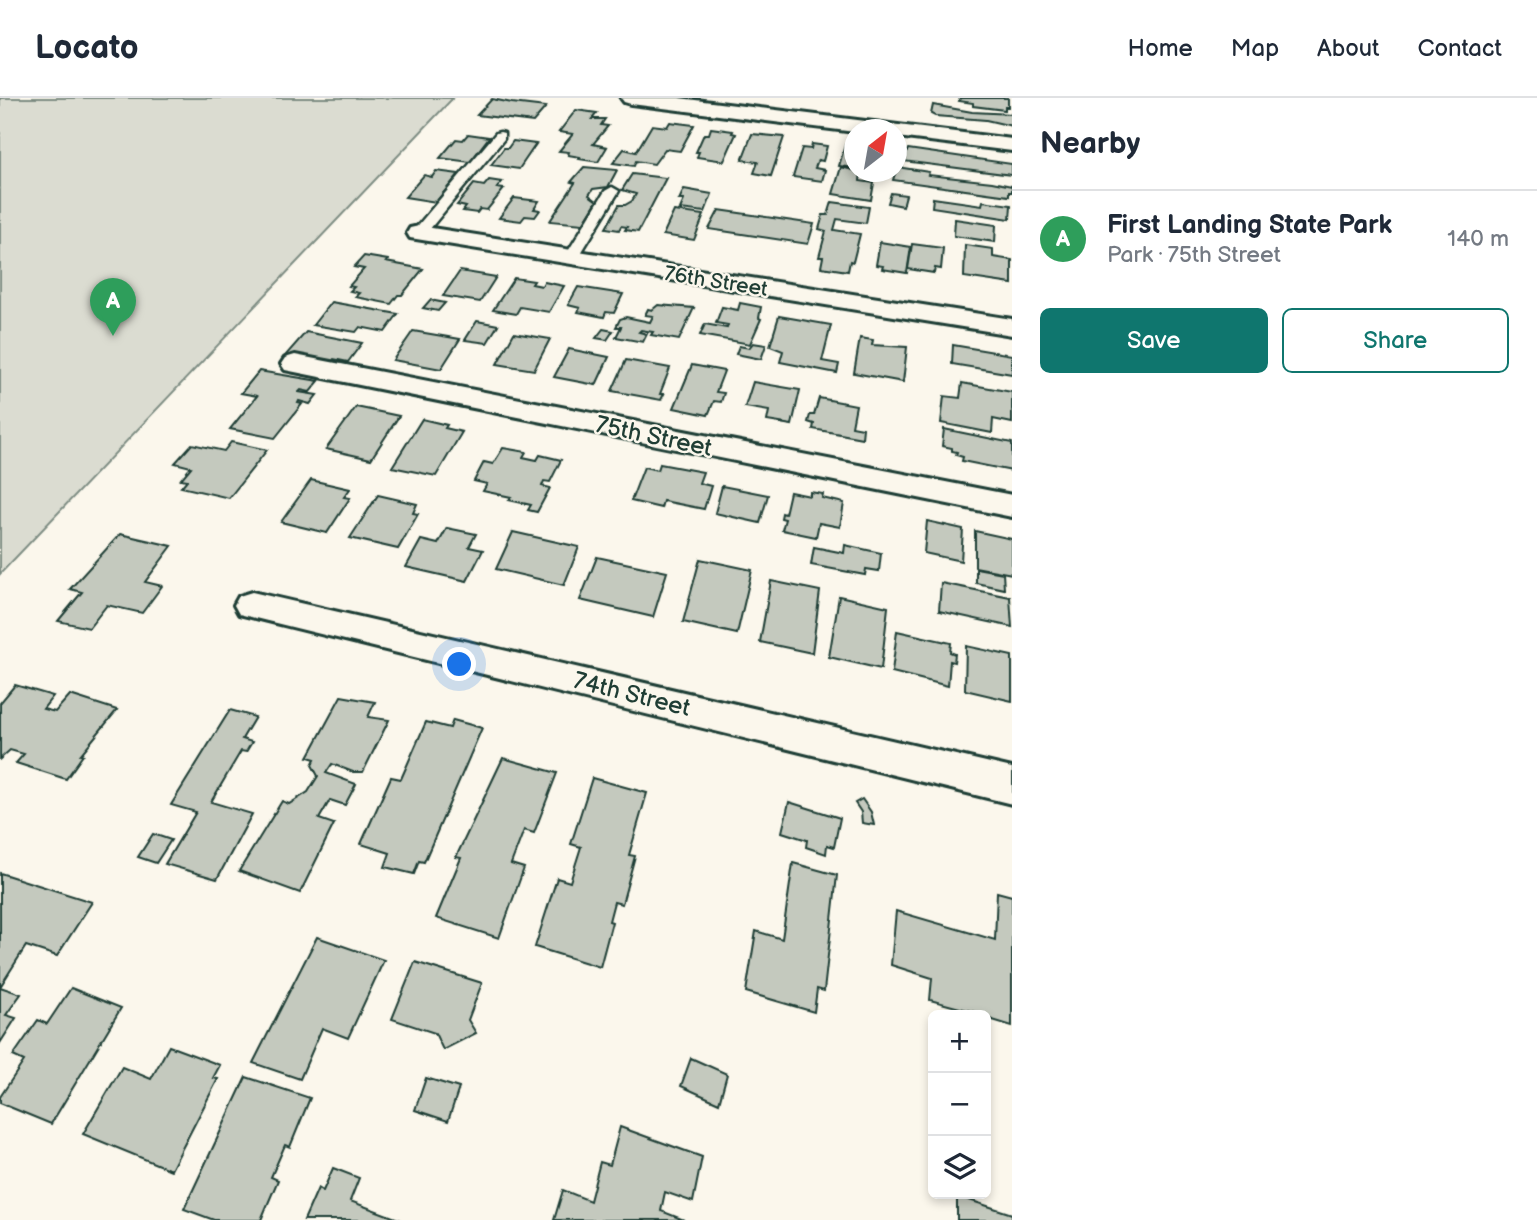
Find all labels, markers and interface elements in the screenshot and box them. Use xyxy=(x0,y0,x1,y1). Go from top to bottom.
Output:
text: Locato xyxy=(35,28,139,68)
text: Home xyxy=(1128,34,1193,63)
text: Map xyxy=(1231,34,1279,63)
text: About xyxy=(1317,34,1379,63)
text: Contact xyxy=(1417,34,1502,63)
north arrow xyxy=(844,119,907,182)
text: Nearby xyxy=(1040,126,1140,162)
text: First Landing State Park xyxy=(1107,210,1392,241)
text: A xyxy=(1056,225,1070,253)
text: 140 m xyxy=(1447,225,1509,253)
text: Park · 75th Street xyxy=(1107,241,1281,269)
street label: 76th Street xyxy=(663,261,770,302)
pin: A xyxy=(90,278,136,336)
button: Save xyxy=(1040,308,1268,373)
button: Share xyxy=(1282,308,1509,373)
street label: 75th Street xyxy=(593,410,715,463)
your location xyxy=(442,647,476,681)
street label: 74th Street xyxy=(571,666,694,723)
map controls xyxy=(928,1010,991,1199)
button: + xyxy=(928,1010,991,1073)
button: − xyxy=(928,1073,991,1136)
button: layers xyxy=(928,1136,991,1199)

